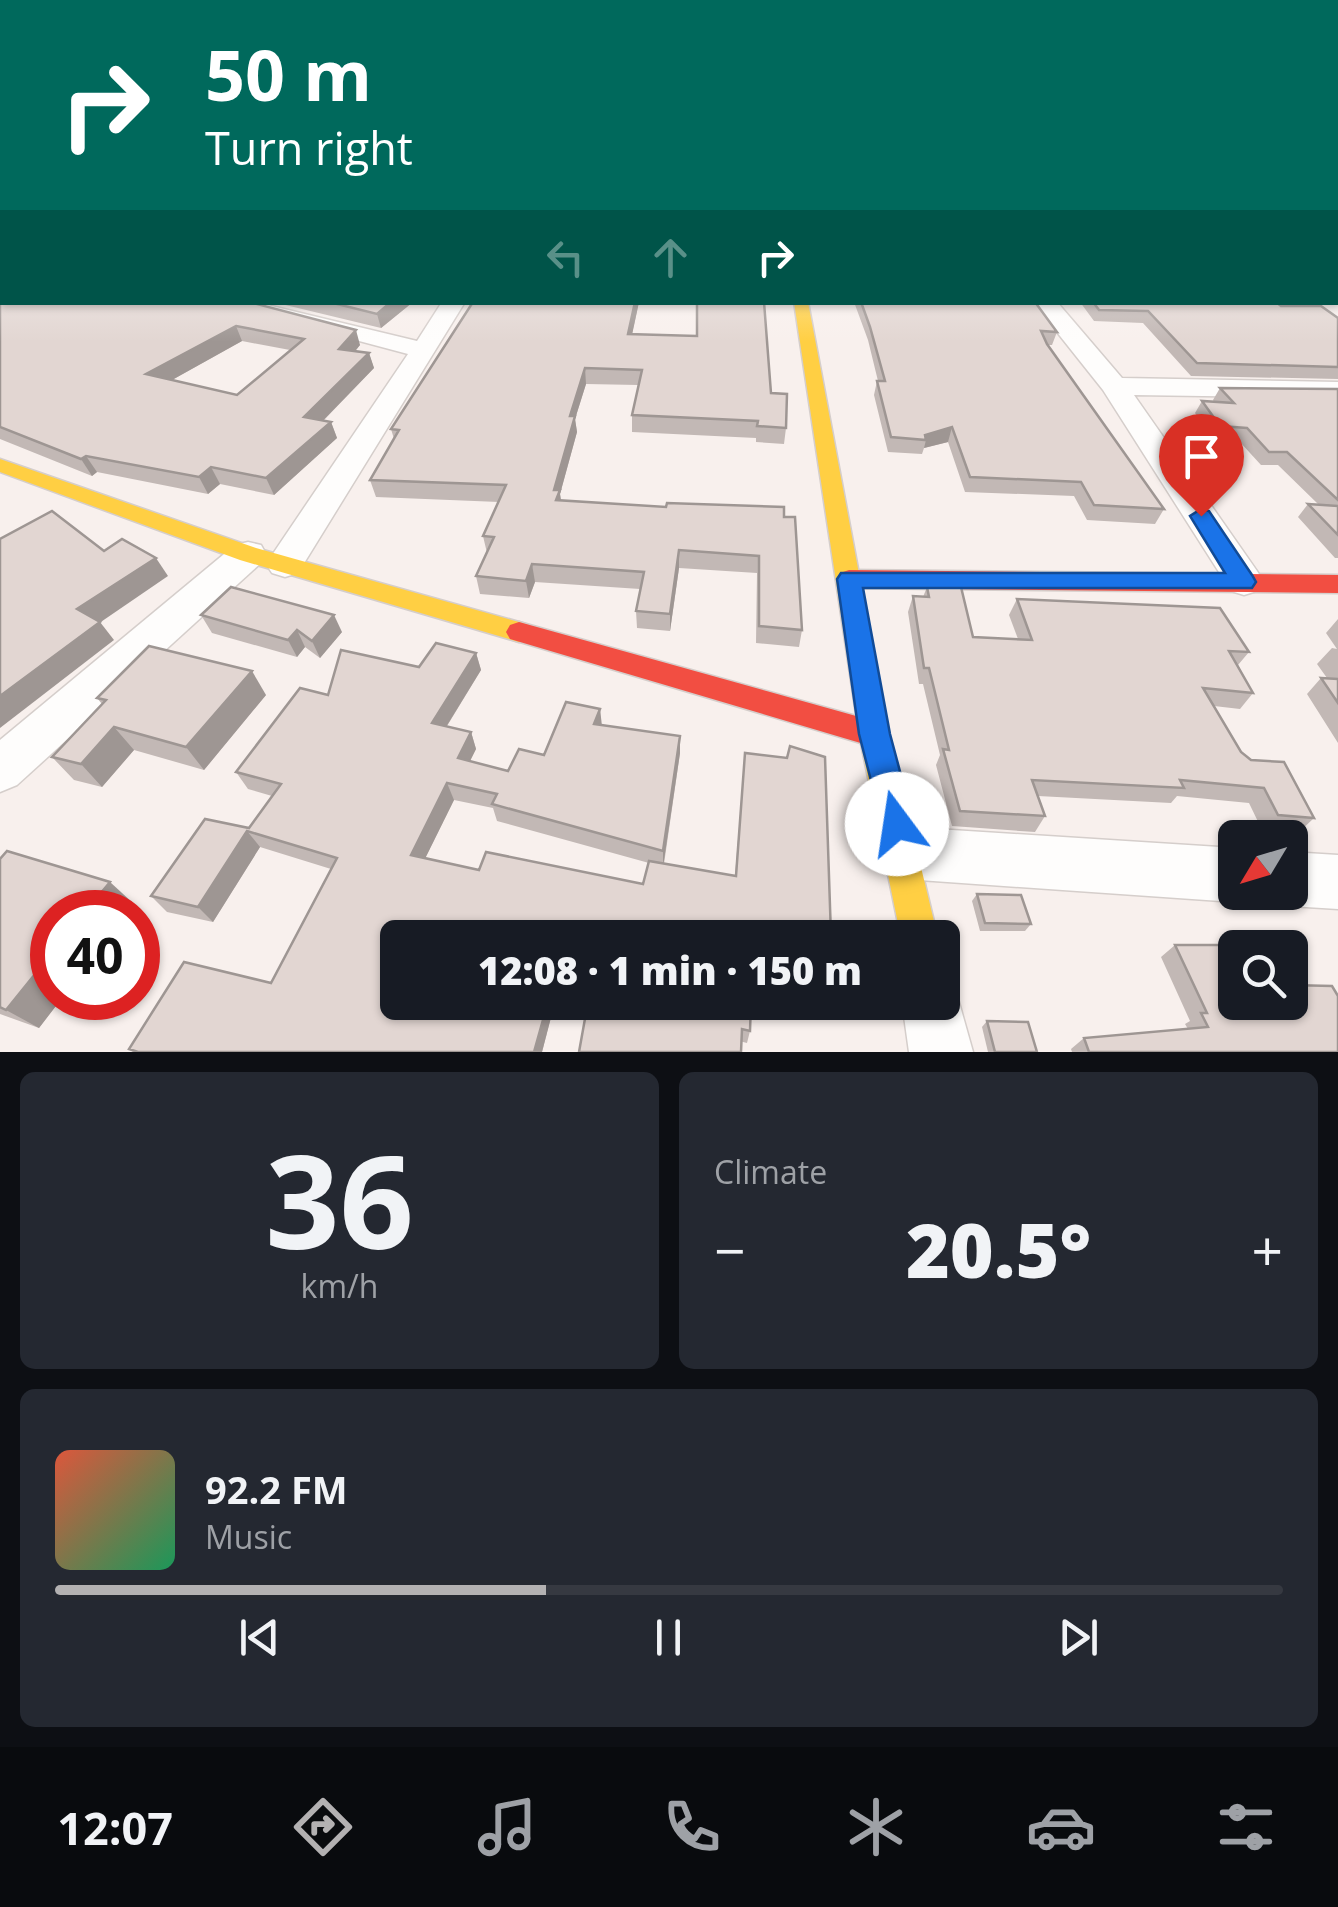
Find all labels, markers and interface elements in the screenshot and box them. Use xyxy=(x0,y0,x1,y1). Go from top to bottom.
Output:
text: 50 m xyxy=(205,26,372,122)
icon: right xyxy=(40,40,170,170)
text: Turn right xyxy=(205,117,413,178)
icon: left xyxy=(538,230,593,285)
icon: ahead xyxy=(643,230,698,285)
icon: right xyxy=(748,230,803,285)
pin xyxy=(1159,414,1244,517)
icon: arrive xyxy=(1174,429,1229,484)
position arrow xyxy=(845,772,949,876)
north arrow xyxy=(1218,820,1308,910)
map controls xyxy=(1218,820,1308,1020)
speed limit sign: 40 xyxy=(30,890,160,1020)
button: search xyxy=(1218,930,1308,1020)
text: 12:08 · 1 min · 150 m xyxy=(478,944,862,996)
text: 36 xyxy=(265,1110,414,1287)
text: Climate xyxy=(714,1150,827,1193)
text: 20.5° xyxy=(906,1198,1091,1300)
text: − xyxy=(714,1212,745,1287)
text: + xyxy=(1252,1212,1283,1287)
text: km/h xyxy=(301,1264,378,1307)
text: 92.2 FM xyxy=(205,1463,348,1515)
text: Music xyxy=(205,1515,292,1558)
icon: previous xyxy=(232,1610,287,1665)
icon: pause xyxy=(641,1610,696,1665)
icon: next xyxy=(1051,1610,1106,1665)
icon: directions xyxy=(288,1792,358,1862)
icon: music xyxy=(472,1792,542,1862)
icon: phone xyxy=(657,1792,727,1862)
icon: climate xyxy=(841,1792,911,1862)
icon: car xyxy=(1026,1792,1096,1862)
icon: filters xyxy=(1211,1792,1281,1862)
text: 12:07 xyxy=(57,1797,173,1858)

